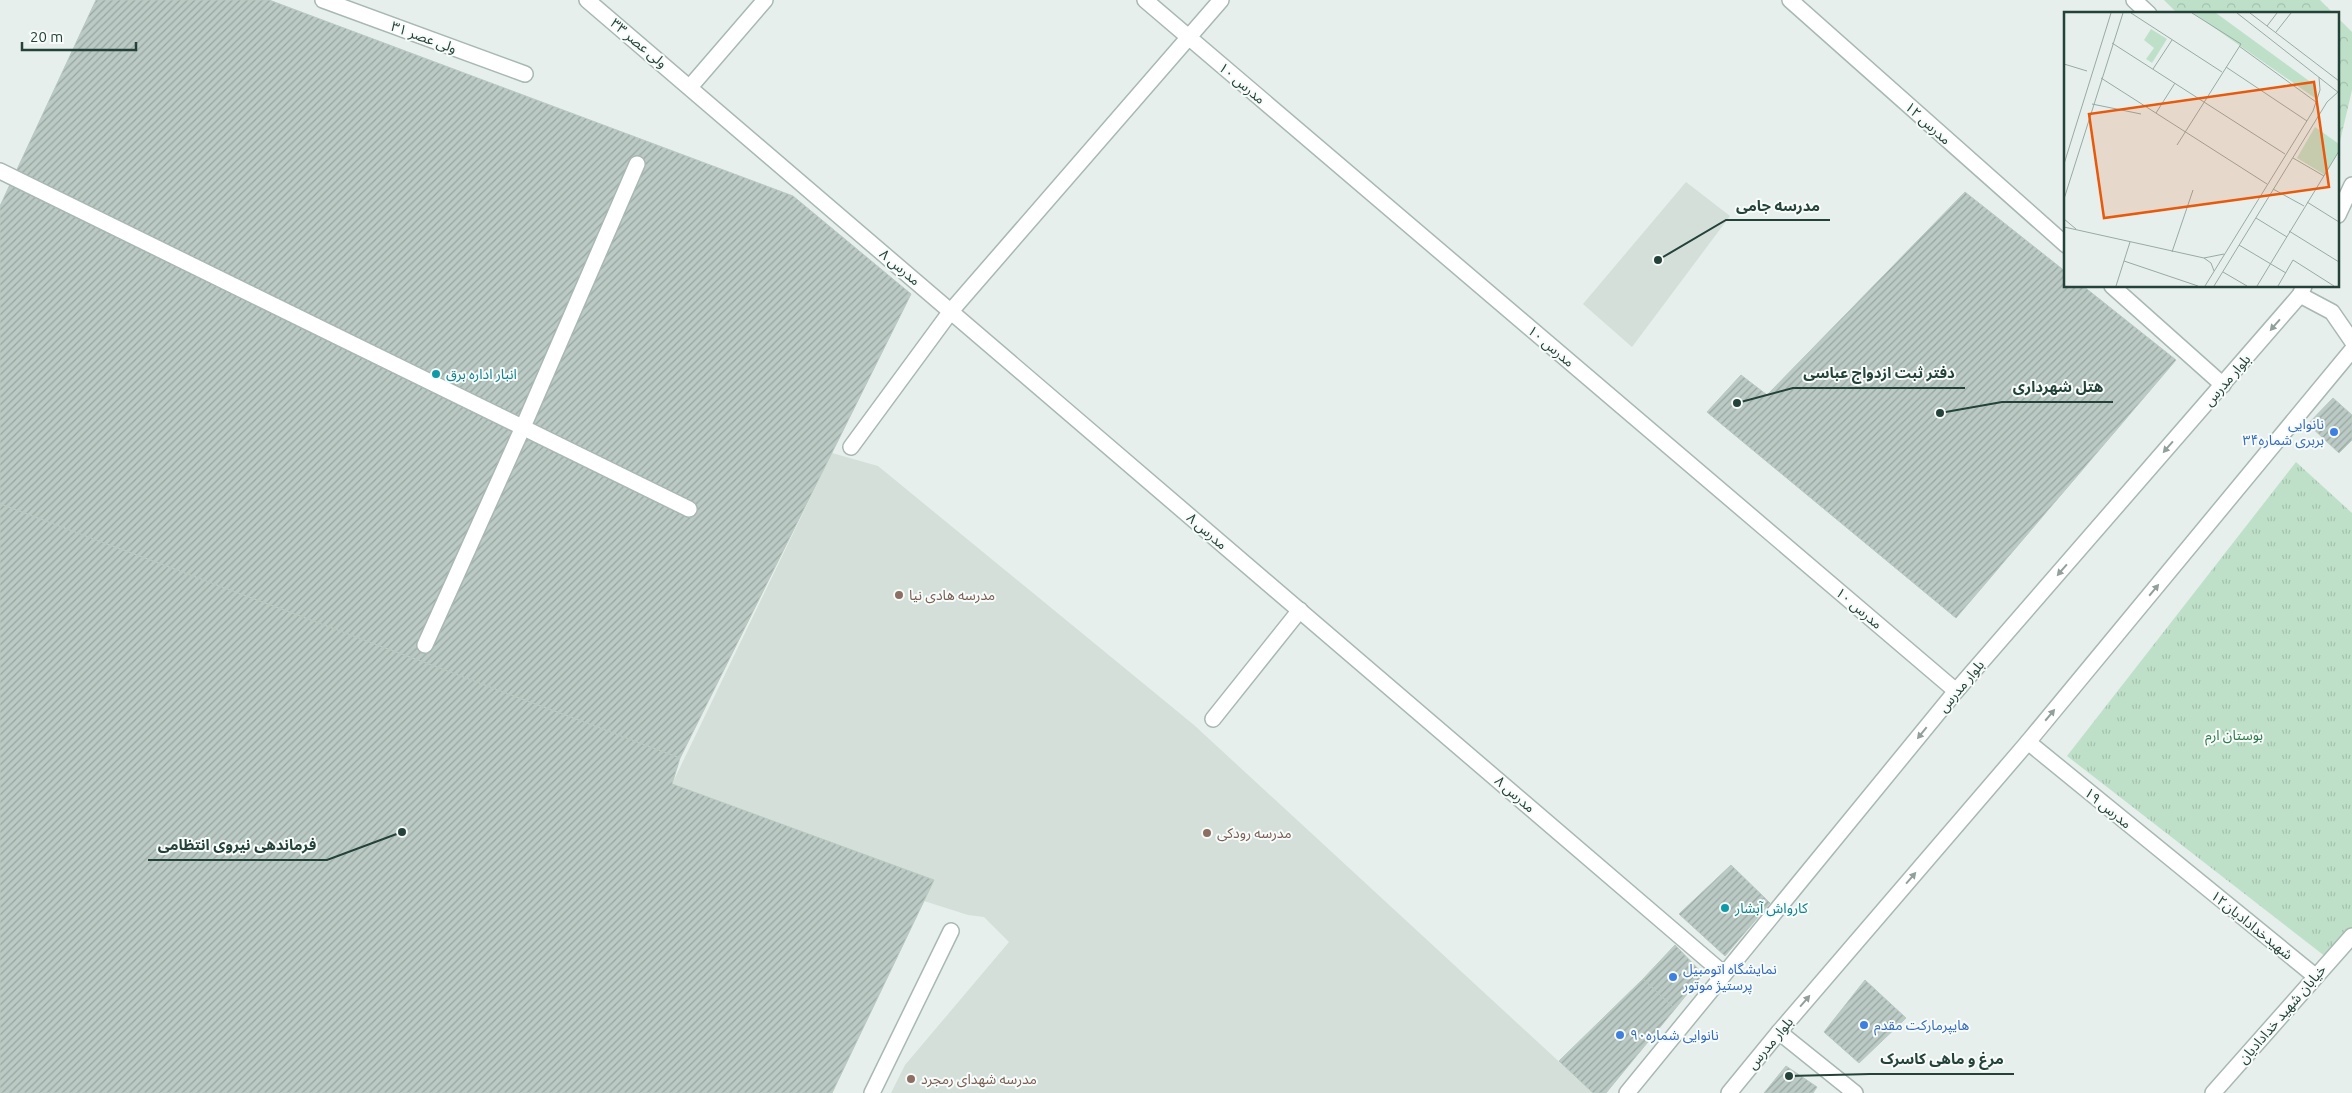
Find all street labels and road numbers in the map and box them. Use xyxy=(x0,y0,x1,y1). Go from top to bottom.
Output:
street label: ولی عصر ۳۳ xyxy=(607,15,670,72)
street label: ولی عصر ۳۱ xyxy=(389,18,459,57)
street label: مدرس ۱۰ xyxy=(1215,59,1268,108)
street label: مدرس ۱۲ xyxy=(1901,98,1954,148)
street label: مدرس ۸ xyxy=(876,246,923,289)
street label: مدرس ۱۰ xyxy=(1524,322,1577,371)
street label: بلوار مدرس xyxy=(2200,351,2255,410)
street label: مدرس ۸ xyxy=(1183,509,1230,553)
street label: مدرس ۱۰ xyxy=(1832,584,1885,633)
street label: بلوار مدرس xyxy=(1935,657,1988,716)
street label: مدرس ۸ xyxy=(1491,772,1538,816)
street label: مدرس ۱۹ xyxy=(2081,784,2135,833)
street label: شهیدخدادادیان۱۲ xyxy=(2207,887,2296,964)
street label: خیابان شهید خدادادیان xyxy=(2235,961,2330,1067)
street label: بلوار مدرس xyxy=(1744,1014,1797,1073)

